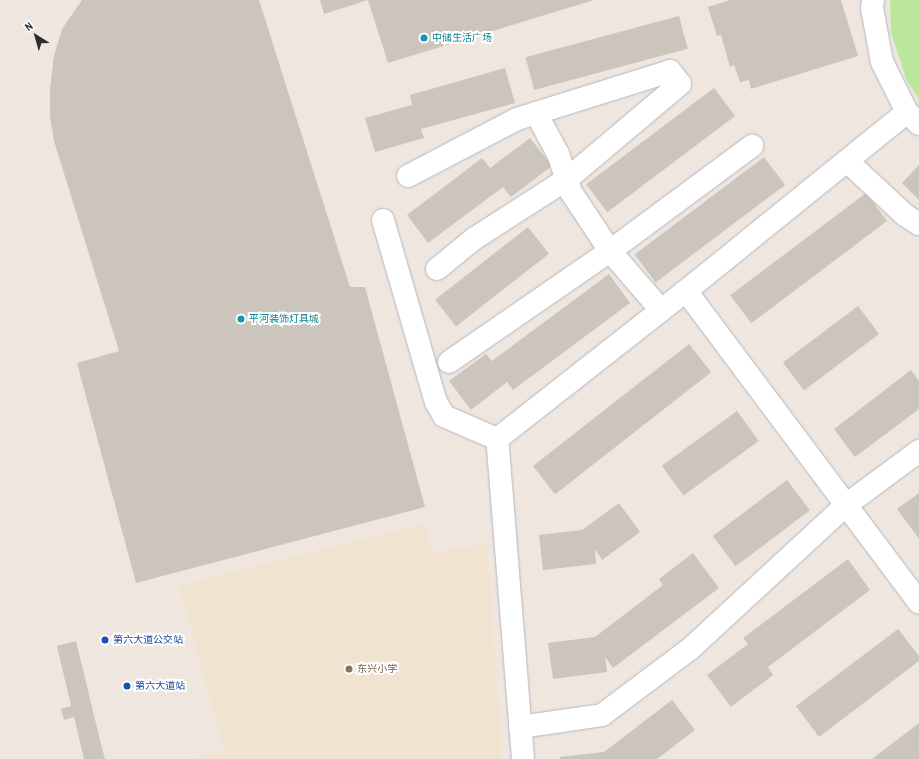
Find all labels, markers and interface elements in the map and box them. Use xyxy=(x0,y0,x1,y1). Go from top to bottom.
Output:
north arrow xyxy=(16,16,56,56)
text: N xyxy=(22,19,36,34)
place label: 中储生活广场 xyxy=(432,32,492,44)
marker: 中储生活广场 xyxy=(419,33,429,43)
place label: 平河装饰灯具城 xyxy=(249,313,319,325)
marker: 平河装饰灯具城 xyxy=(236,314,246,324)
place label: 第六大道公交站 xyxy=(113,634,183,646)
marker: 第六大道公交站 xyxy=(100,635,110,645)
place label: 东兴小学 xyxy=(357,663,397,675)
marker: 东兴小学 xyxy=(344,664,354,674)
place label: 第六大道站 xyxy=(135,680,185,692)
marker: 第六大道站 xyxy=(122,681,132,691)

